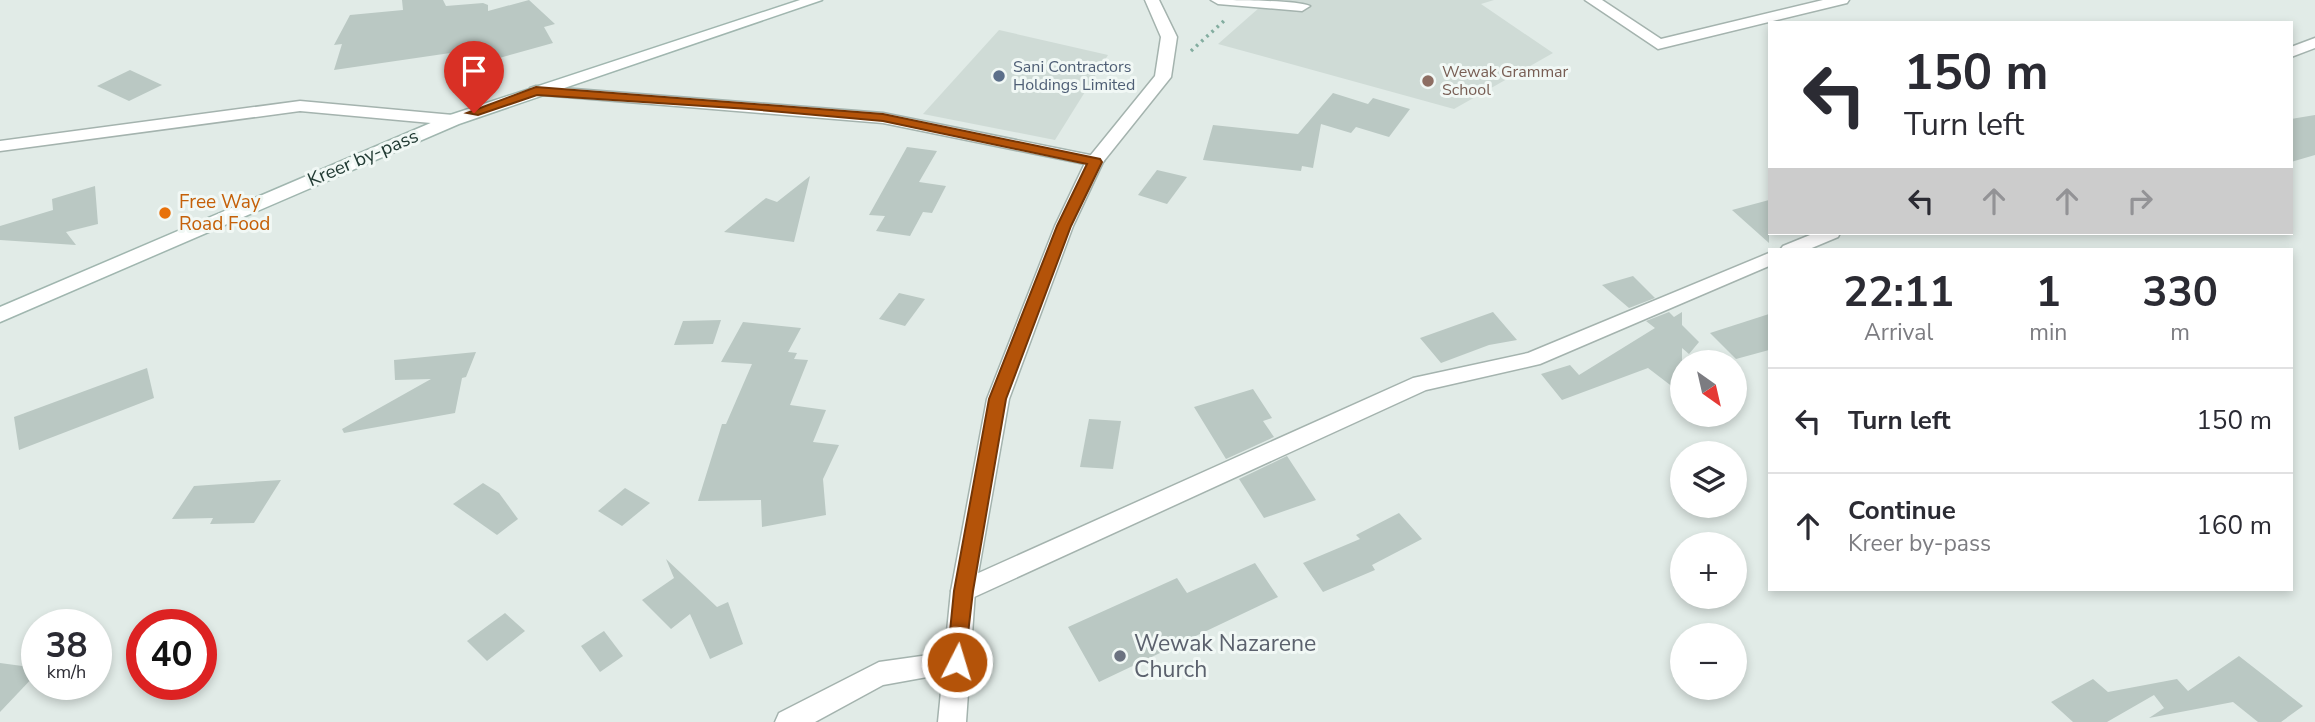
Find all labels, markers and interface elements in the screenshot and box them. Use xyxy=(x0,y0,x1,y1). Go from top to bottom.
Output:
text: 150 m xyxy=(1904,39,2048,106)
pin xyxy=(444,41,504,113)
icon: left xyxy=(1789,49,1880,140)
icon: arrive xyxy=(455,52,493,90)
place label: Sani Contractors Holdings Limited xyxy=(1013,56,1135,96)
place label: Wewak Grammar School xyxy=(1442,61,1569,101)
marker: Sani Contractors Holdings Limited xyxy=(991,68,1007,84)
marker: Wewak Grammar School xyxy=(1420,73,1436,89)
text: Turn left xyxy=(1904,103,2024,146)
street label: Kreer by-pass xyxy=(303,123,423,193)
icon: left xyxy=(1902,182,1940,220)
icon: ahead xyxy=(1975,182,2013,220)
icon: ahead xyxy=(2048,182,2086,220)
icon: right xyxy=(2121,182,2159,220)
place label: Free Way Road Food xyxy=(179,189,270,237)
marker: Free Way Road Food xyxy=(157,205,173,221)
text: 22:11 xyxy=(1843,264,1954,321)
text: 1 xyxy=(2036,264,2061,321)
text: 330 xyxy=(2142,264,2218,321)
text: Arrival xyxy=(1864,317,1933,348)
text: min xyxy=(2029,317,2067,348)
text: m xyxy=(2170,317,2190,348)
north arrow xyxy=(1670,350,1746,427)
map controls xyxy=(1670,350,1747,700)
icon: left xyxy=(1789,402,1827,440)
text: Turn left xyxy=(1848,403,1951,438)
text: 150 m xyxy=(2196,403,2272,438)
button: layers xyxy=(1670,441,1747,518)
text: Continue xyxy=(1848,493,1956,528)
icon: ahead xyxy=(1789,507,1827,545)
text: 160 m xyxy=(2196,508,2272,543)
text: Kreer by-pass xyxy=(1848,528,1991,559)
button: + xyxy=(1670,532,1747,609)
speed limit sign: 40 xyxy=(126,609,217,700)
text: 38 xyxy=(45,622,88,669)
button: − xyxy=(1670,623,1747,700)
position arrow xyxy=(920,625,994,699)
place label: Wewak Nazarene Church xyxy=(1134,628,1316,685)
marker: Wewak Nazarene Church xyxy=(1112,648,1128,664)
text: km/h xyxy=(47,660,86,684)

